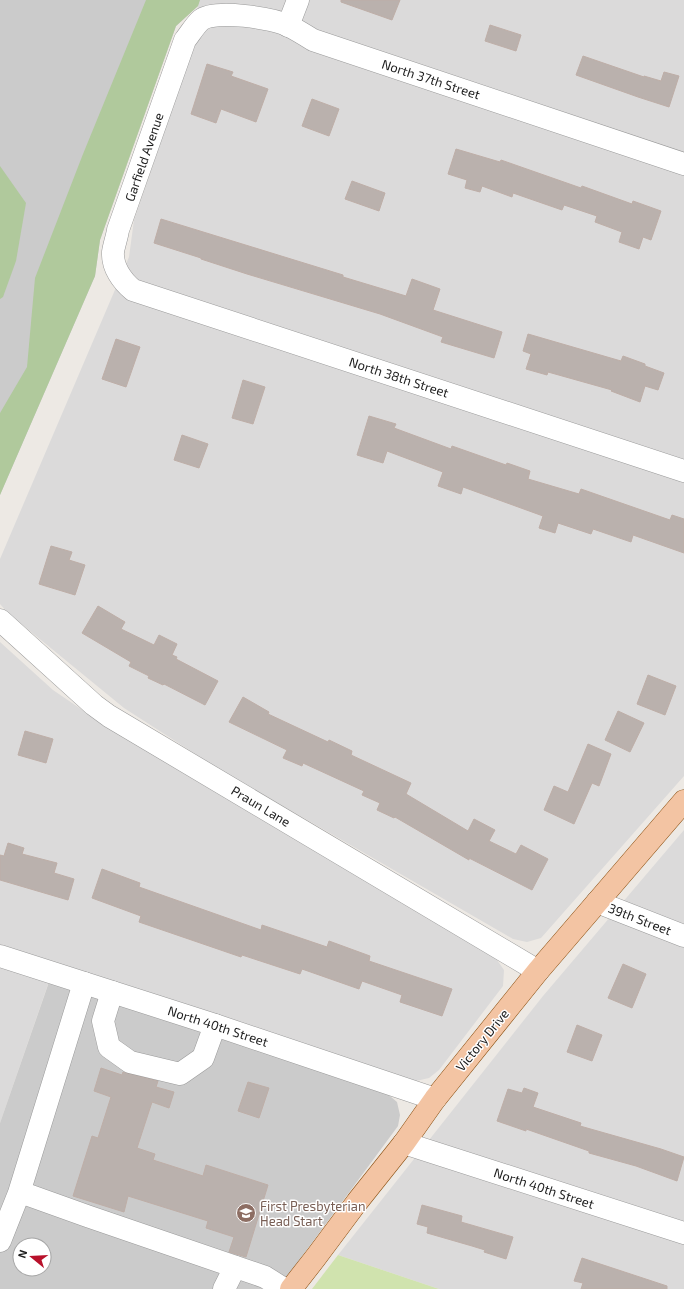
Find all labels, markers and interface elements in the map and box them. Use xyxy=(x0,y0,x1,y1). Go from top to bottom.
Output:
street label: North 37th Street xyxy=(380,56,482,102)
street label: Garfield Avenue xyxy=(121,110,167,203)
street label: North 38th Street xyxy=(347,353,451,401)
street label: Praun Lane xyxy=(228,782,294,830)
street label: 39th Street xyxy=(606,900,674,938)
street label: North 40th Street xyxy=(166,1002,270,1050)
street label: Victory Drive xyxy=(452,1006,512,1074)
street label: North 40th Street xyxy=(492,1164,596,1212)
place label: First Presbyterian Head Start xyxy=(260,1198,365,1229)
school or university icon: First Presbyterian Head Start xyxy=(235,1202,257,1224)
north arrow xyxy=(12,1237,52,1277)
text: N xyxy=(15,1248,29,1260)

